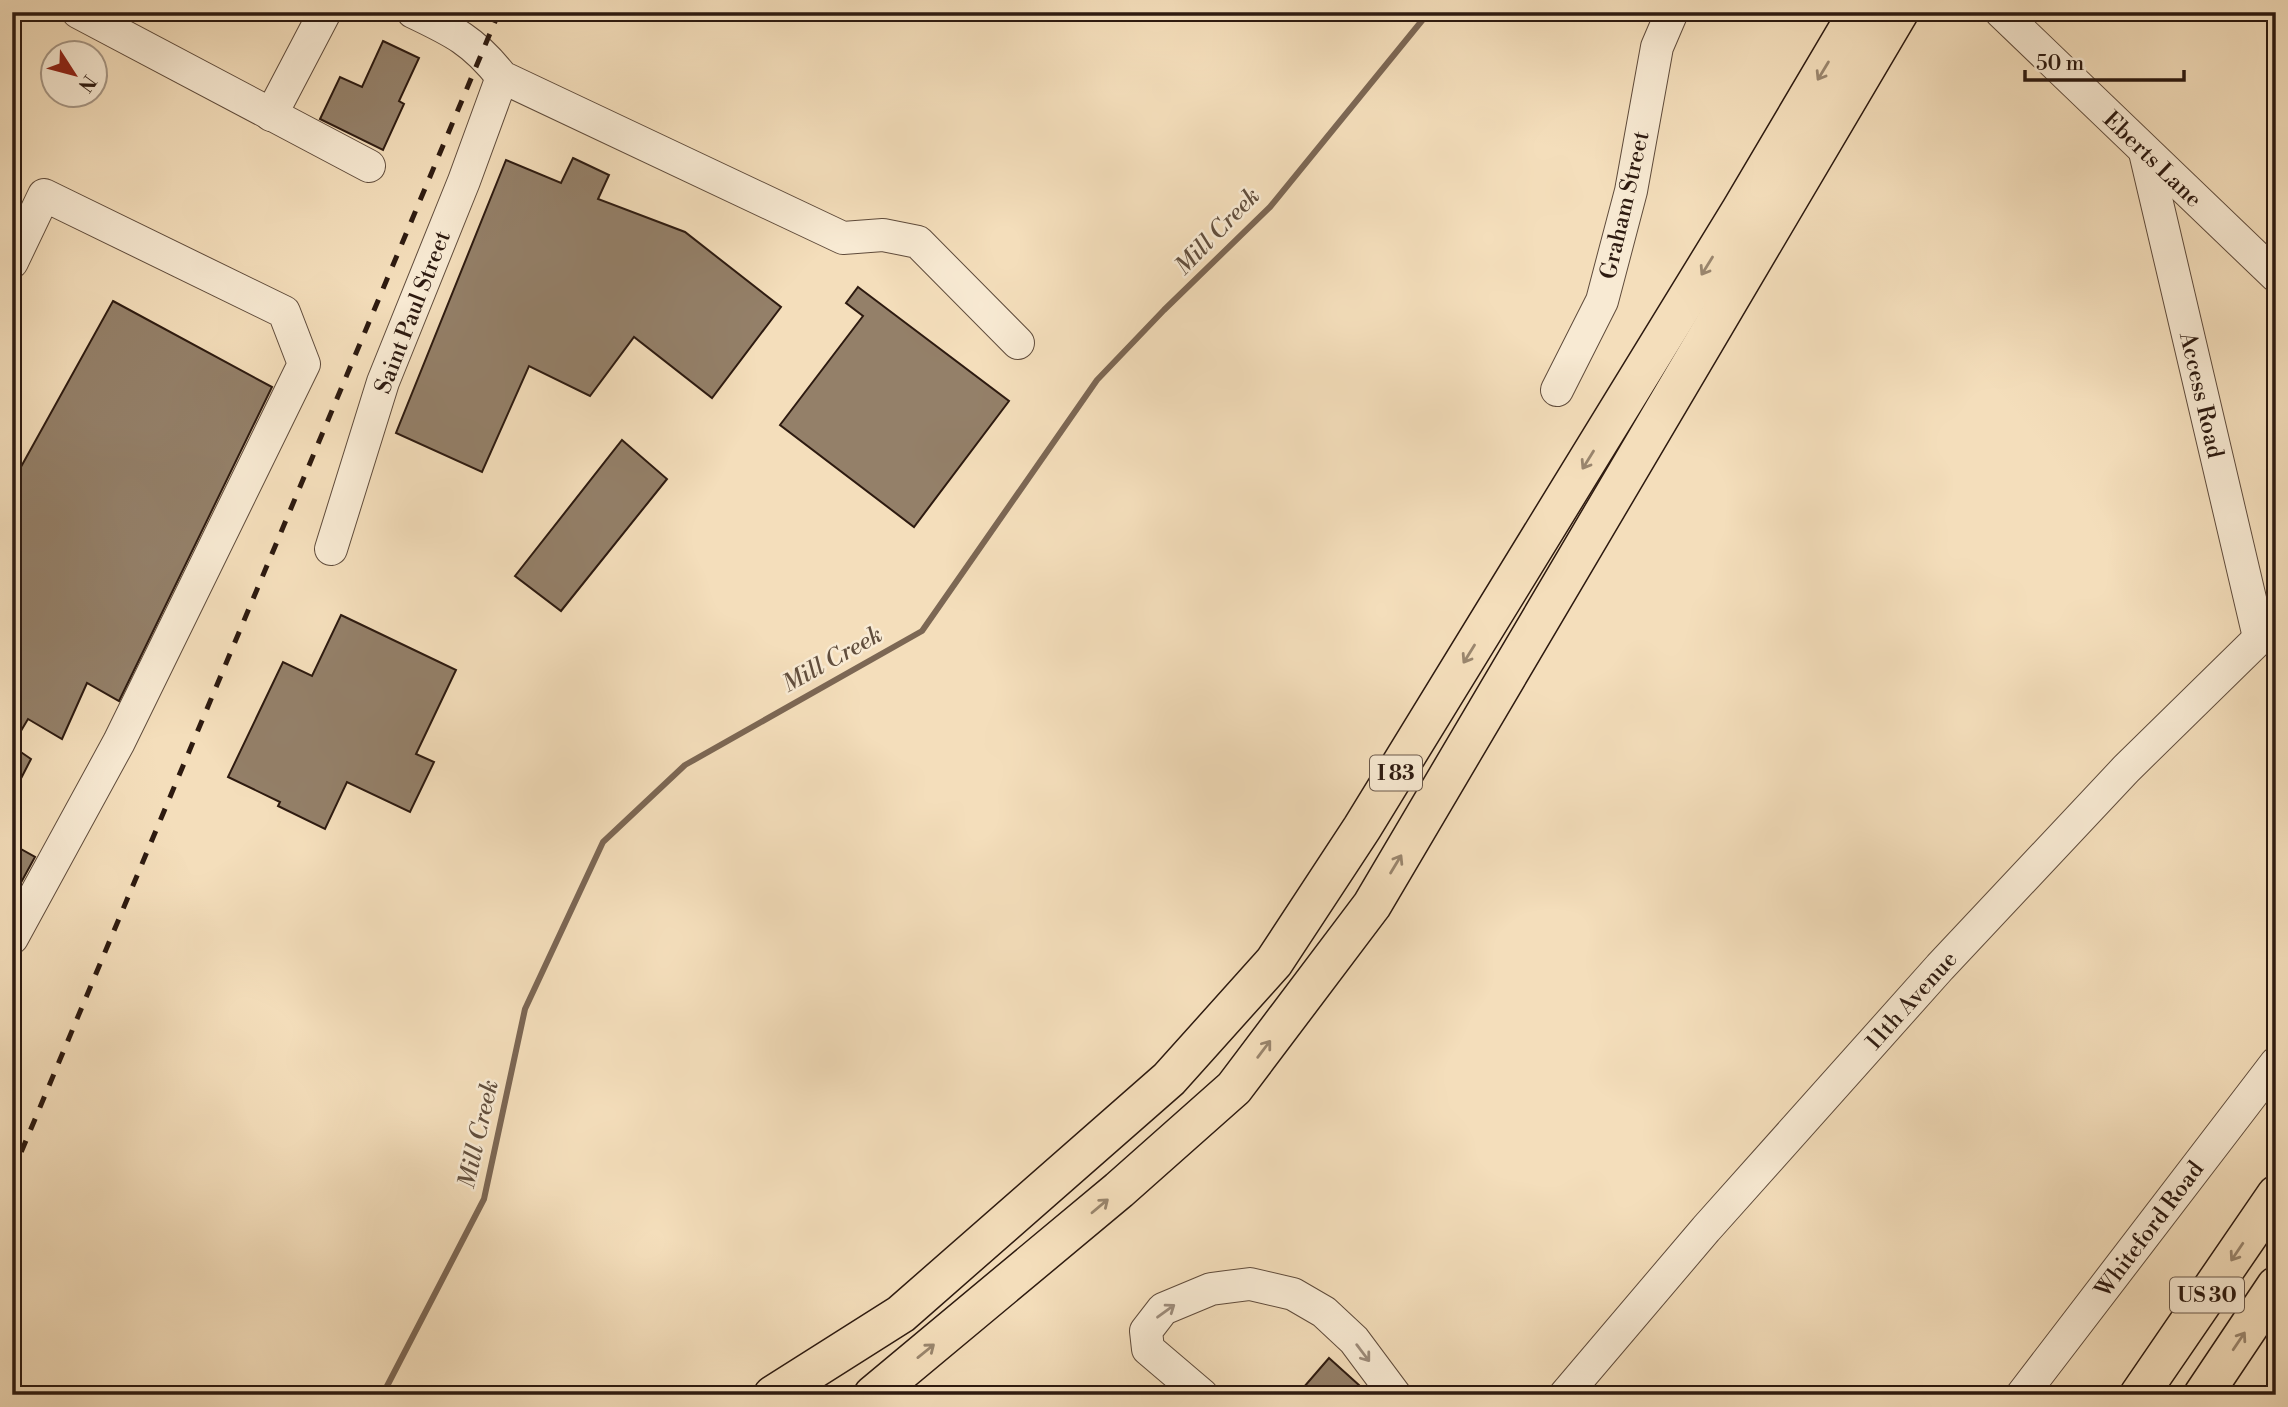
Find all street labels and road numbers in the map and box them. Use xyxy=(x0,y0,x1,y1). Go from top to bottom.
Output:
street label: Eberts Lane xyxy=(2097,106,2207,214)
street label: Graham Street xyxy=(1594,128,1656,282)
street label: Saint Paul Street xyxy=(369,227,457,398)
street label: Access Road xyxy=(2173,329,2229,461)
road number: I 83 xyxy=(1370,756,1422,790)
street label: 11th Avenue xyxy=(1860,946,1963,1056)
street label: Whiteford Road xyxy=(2089,1156,2210,1304)
road number: US 30 xyxy=(2170,1278,2244,1312)

